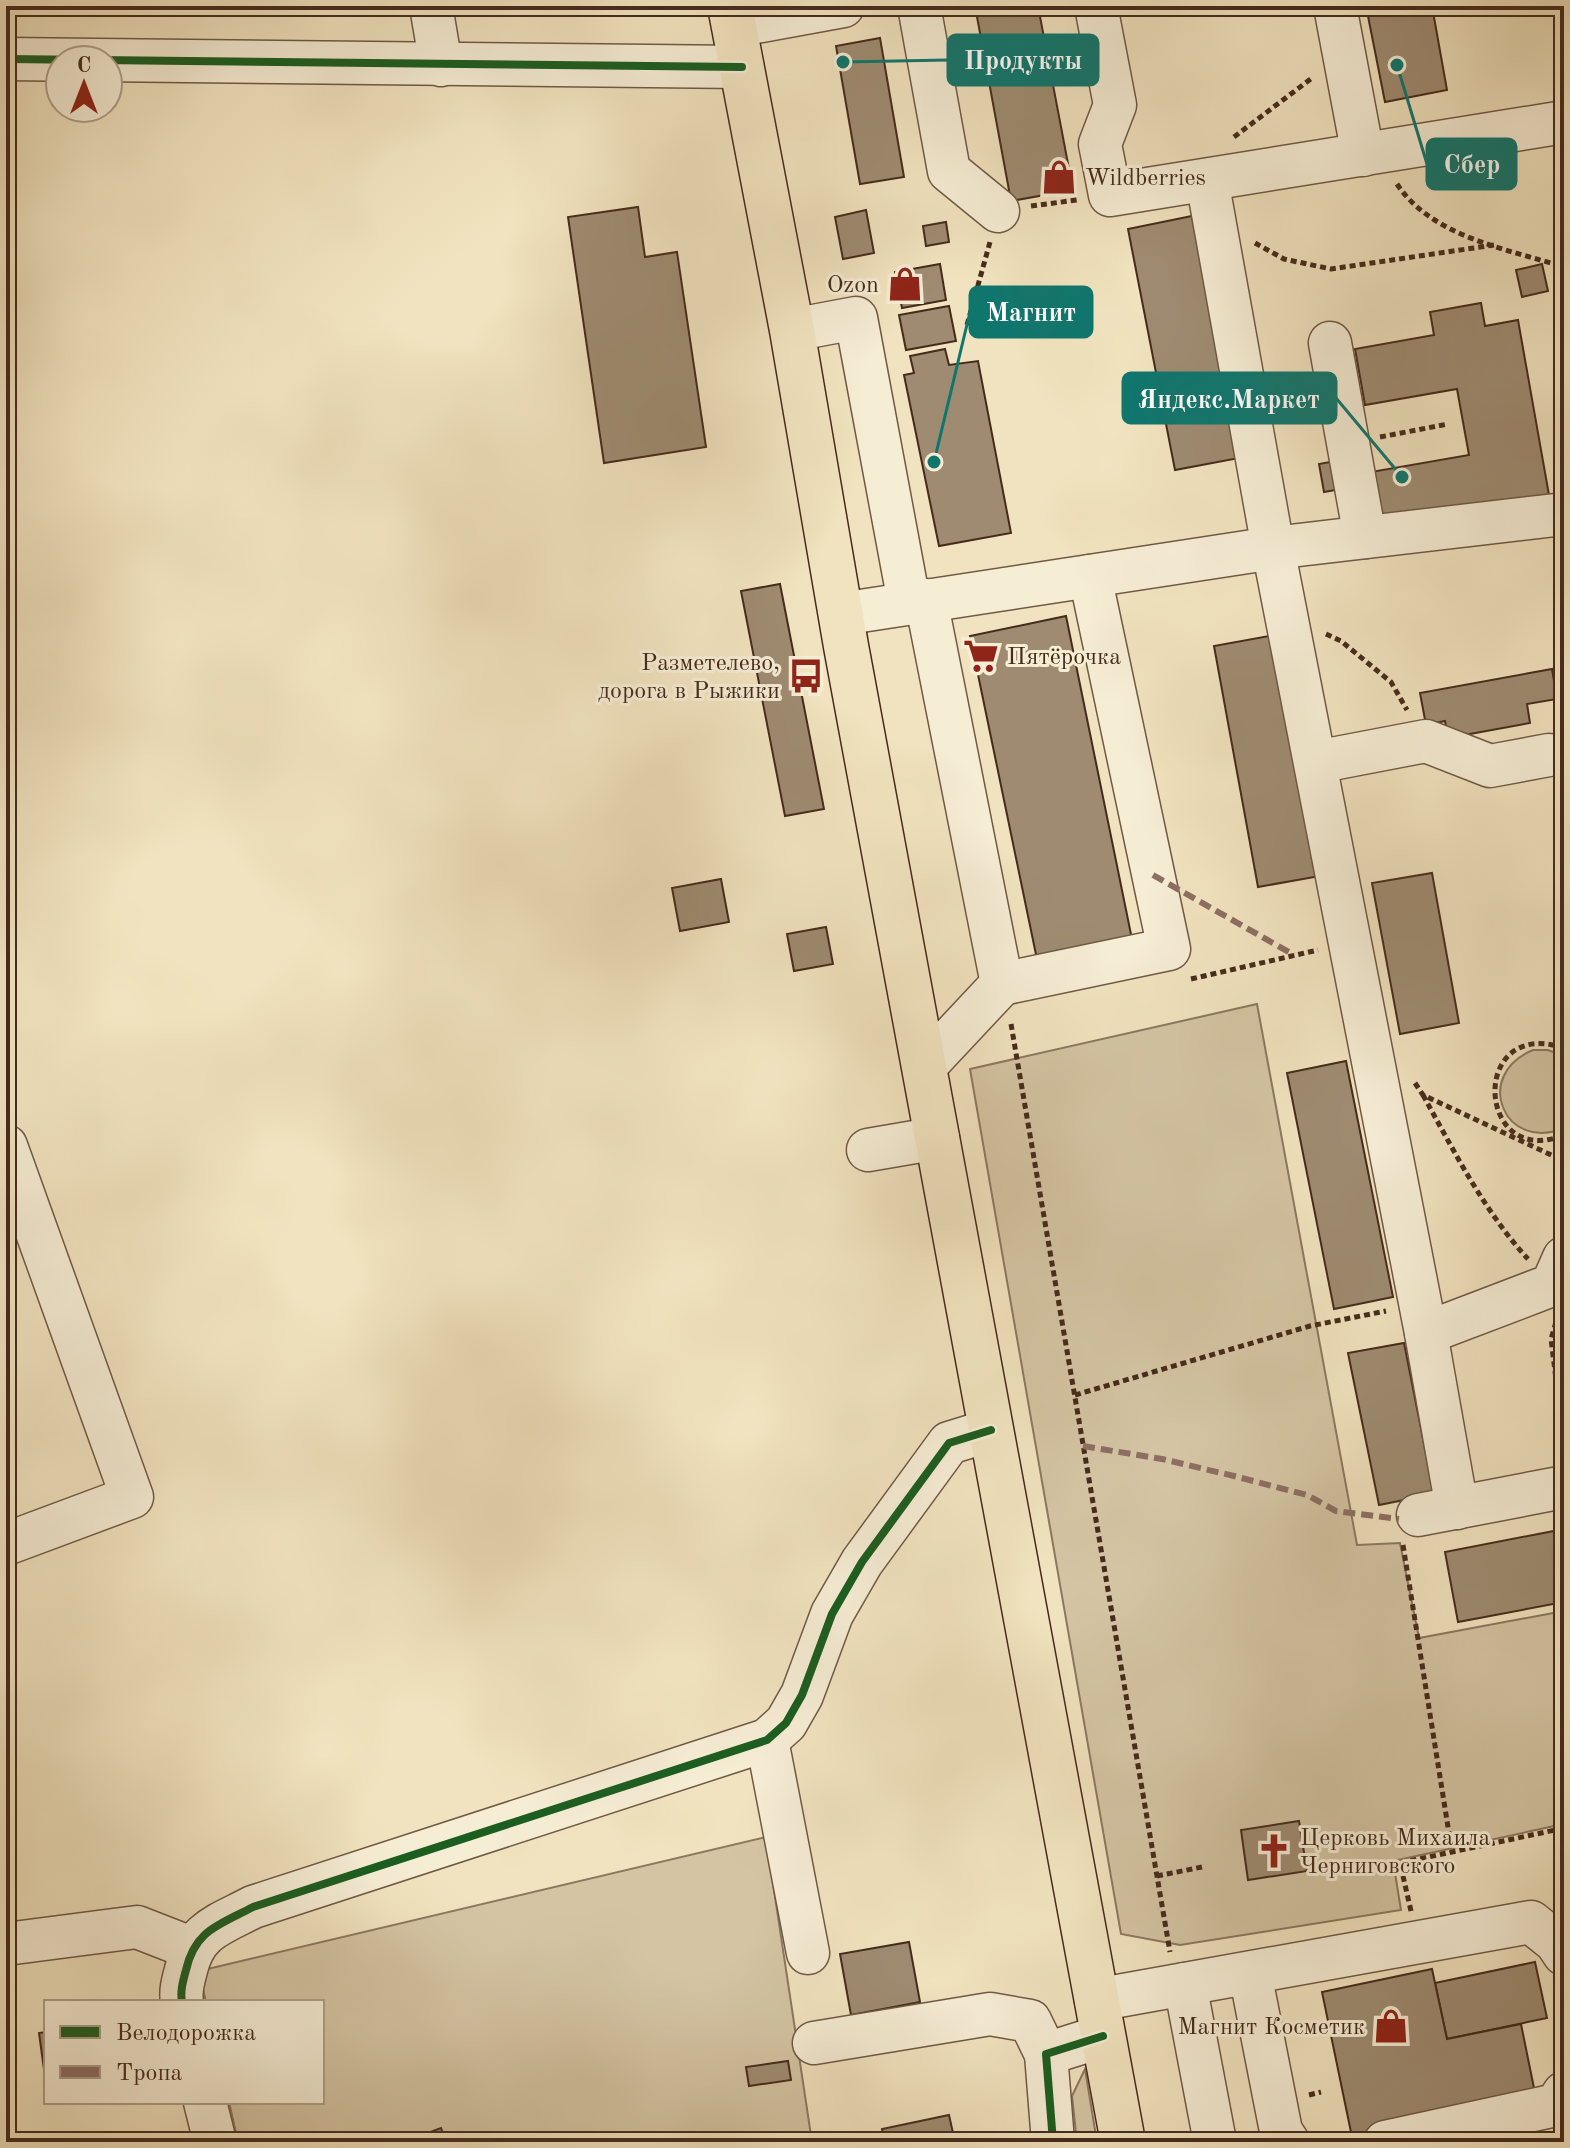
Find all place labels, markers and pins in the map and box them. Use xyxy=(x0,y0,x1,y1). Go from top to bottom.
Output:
callout: Продукты xyxy=(948,35,1098,85)
callout: Сбер xyxy=(1427,139,1516,189)
shop icon: Wildberries xyxy=(1040,158,1078,196)
place label: Wildberries xyxy=(1085,167,1206,191)
shop icon: Ozon xyxy=(886,265,924,303)
place label: Ozon xyxy=(827,274,879,298)
callout: Магнит xyxy=(970,287,1092,337)
callout: Яндекс.Маркет xyxy=(1123,373,1336,423)
supermarket icon: Пятёрочка xyxy=(962,637,1000,675)
place label: Пятёрочка xyxy=(1007,646,1121,670)
place label: Разметелево, дорога в Рыжики xyxy=(598,652,780,704)
bus stop icon: Разметелево, дорога в Рыжики xyxy=(787,657,825,695)
place label: Церковь Михаила Черниговского xyxy=(1300,1827,1490,1879)
church icon: Церковь Михаила Черниговского xyxy=(1255,1832,1293,1870)
shop icon: Магнит Косметик xyxy=(1372,2007,1410,2045)
place label: Магнит Косметик xyxy=(1177,2016,1365,2040)

